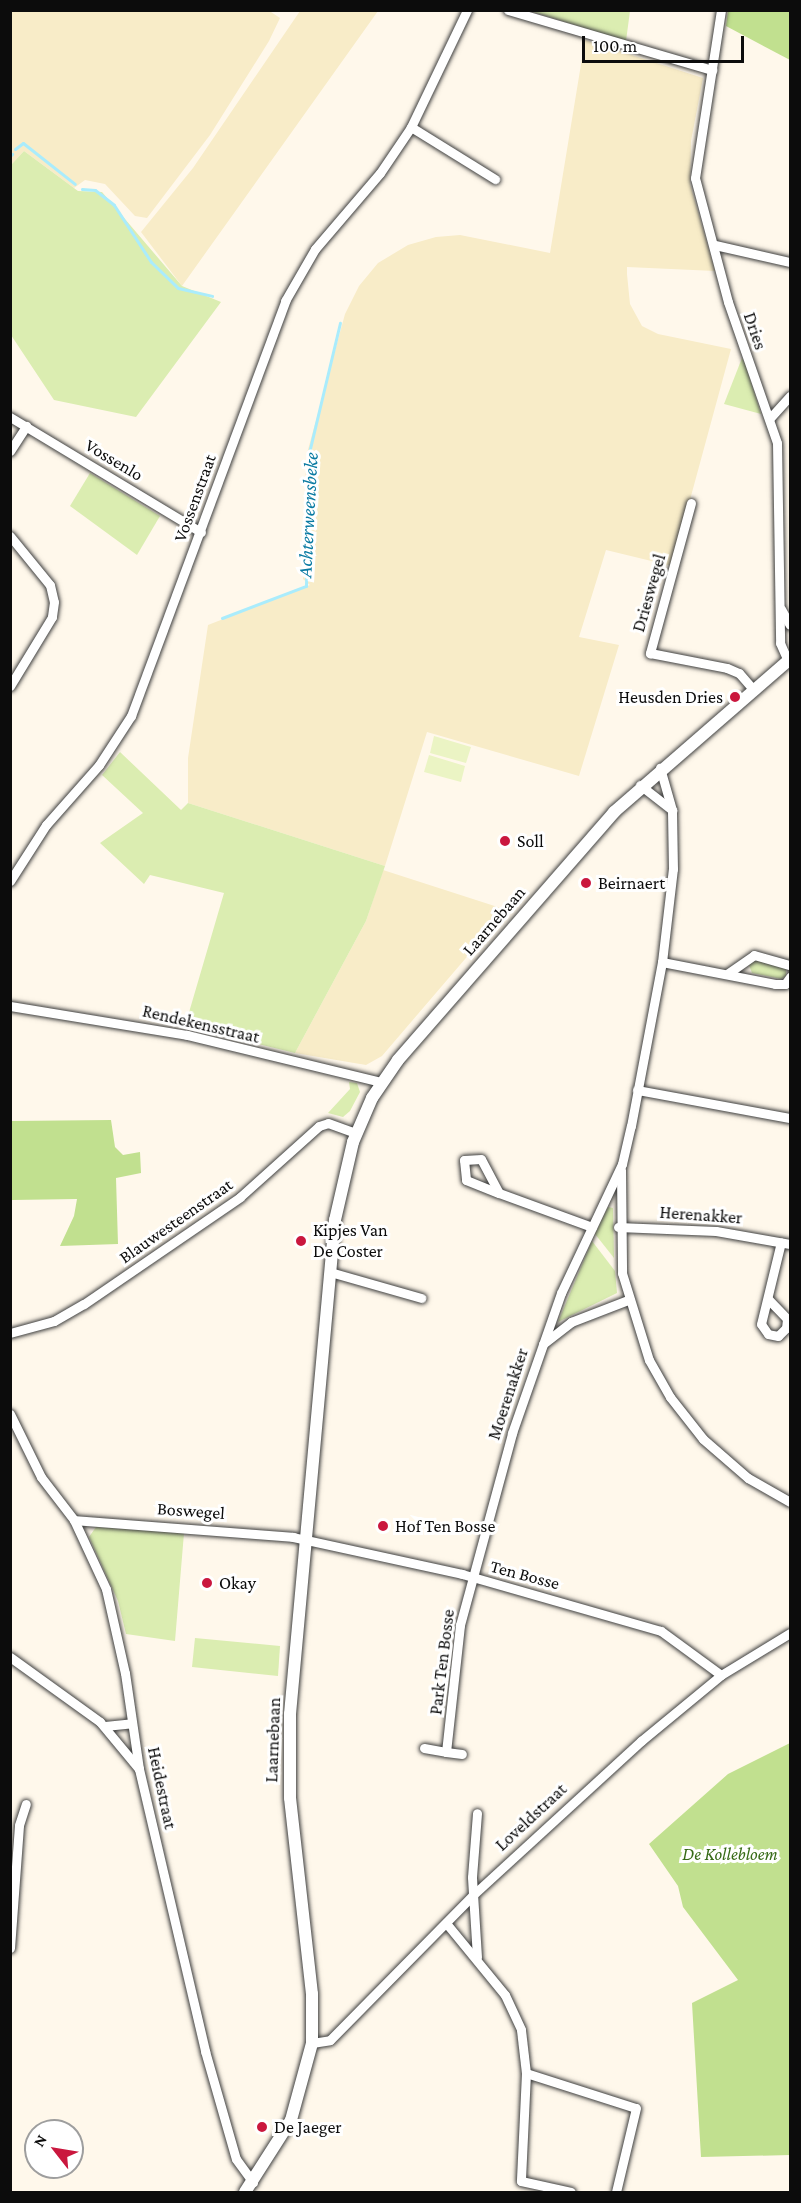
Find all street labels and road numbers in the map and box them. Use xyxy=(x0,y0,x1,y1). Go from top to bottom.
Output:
street label: Dries xyxy=(739,309,771,353)
street label: Vossenlo xyxy=(81,434,147,486)
street label: Vossenstraat xyxy=(169,451,221,545)
street label: Drieswegel xyxy=(628,551,670,635)
street label: Laarnebaan xyxy=(458,882,530,960)
street label: Rendekensstraat xyxy=(140,1000,262,1048)
street label: Blauwesteenstraat xyxy=(115,1174,237,1268)
street label: Herenakker xyxy=(659,1201,743,1229)
street label: Moerenakker xyxy=(483,1345,533,1443)
street label: Boswegel xyxy=(156,1498,226,1524)
street label: Ten Bosse xyxy=(488,1555,562,1595)
street label: Park Ten Bosse xyxy=(425,1608,459,1716)
street label: Laarnebaan xyxy=(261,1697,285,1783)
street label: Heidestraat xyxy=(143,1745,181,1831)
street label: Loveldstraat xyxy=(491,1778,571,1856)

